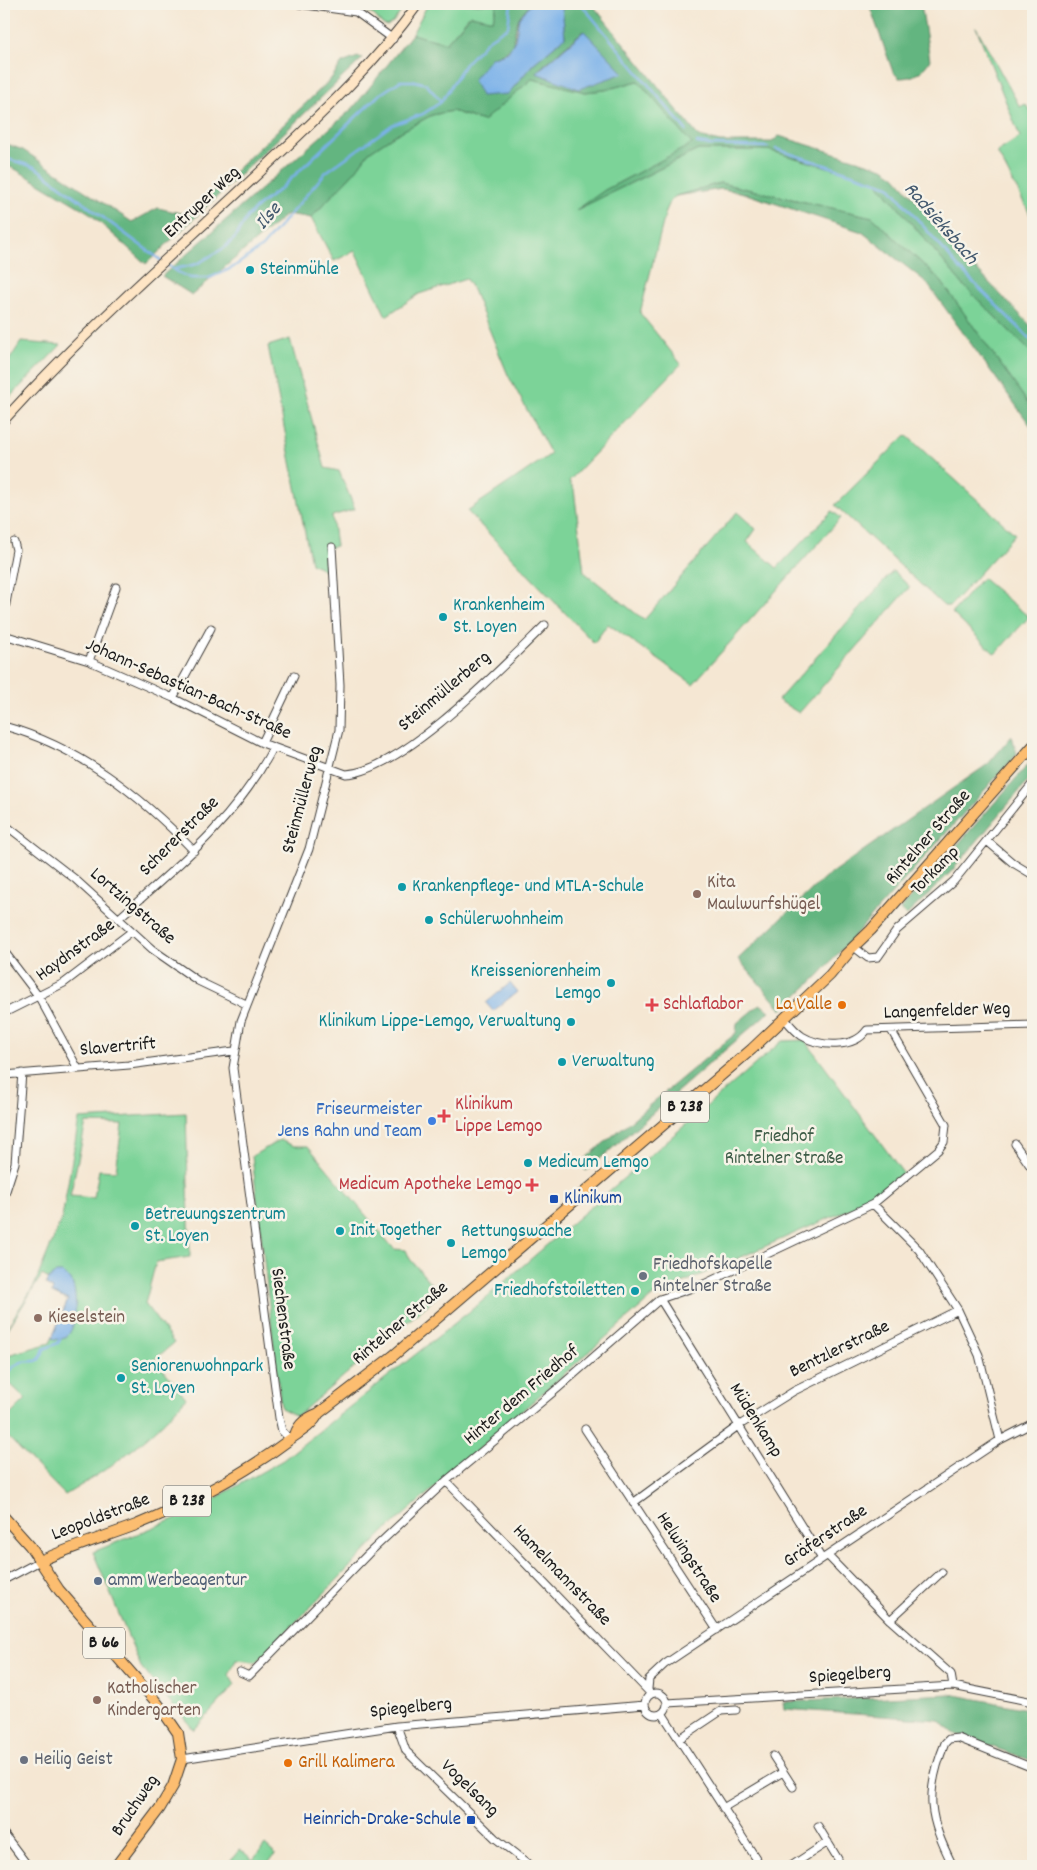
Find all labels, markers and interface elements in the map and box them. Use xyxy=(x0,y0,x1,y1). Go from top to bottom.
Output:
street label: Entruper Weg xyxy=(159,160,247,246)
water label: Radsieksbach xyxy=(896,177,984,272)
water label: Ilse xyxy=(249,196,290,237)
place label: Steinmühle xyxy=(260,257,339,284)
marker: Steinmühle xyxy=(244,264,256,276)
place label: Krankenheim St. Loyen xyxy=(453,593,545,642)
marker: Krankenheim St. Loyen xyxy=(437,611,449,623)
street label: Johann-Sebastian-Bach-Straße xyxy=(81,632,295,748)
street label: Steinmüllerberg xyxy=(393,645,497,739)
street label: Steinmüllerweg xyxy=(276,743,330,857)
street label: Rintelner Straße xyxy=(880,784,978,892)
street label: Schererstraße xyxy=(134,791,226,883)
street label: Torkamp xyxy=(905,840,967,902)
street label: Lortzingstraße xyxy=(83,862,181,952)
place label: Kita Maulwurfshügel xyxy=(707,870,820,919)
place label: Krankenpflege- und MTLA-Schule xyxy=(412,874,644,901)
marker: Krankenpflege- und MTLA-Schule xyxy=(396,881,408,893)
marker: Kita Maulwurfshügel xyxy=(691,888,703,900)
place label: Schülerwohnheim xyxy=(439,907,564,934)
street label: Haydnstraße xyxy=(31,913,121,989)
marker: Schülerwohnheim xyxy=(423,914,435,926)
place label: Kreisseniorenheim Lemgo xyxy=(470,959,601,1008)
marker: Kreisseniorenheim Lemgo xyxy=(605,977,617,989)
place label: Schlaflabor xyxy=(663,992,743,1019)
place label: La Valle xyxy=(776,992,832,1019)
street label: Langenfelder Weg xyxy=(883,996,1011,1028)
marker: Schlaflabor xyxy=(645,998,659,1012)
marker: La Valle xyxy=(836,999,848,1011)
place label: Klinikum Lippe-Lemgo, Verwaltung xyxy=(319,1009,561,1036)
marker: Klinikum Lippe-Lemgo, Verwaltung xyxy=(565,1016,577,1028)
street label: Slavertrift xyxy=(79,1031,157,1065)
place label: Verwaltung xyxy=(572,1049,655,1076)
marker: Verwaltung xyxy=(556,1056,568,1068)
place label: Klinikum Lippe Lemgo xyxy=(455,1092,542,1141)
road number: B 238 xyxy=(661,1092,709,1122)
place label: Friseurmeister Jens Rahn und Team xyxy=(277,1097,422,1146)
marker: Klinikum Lippe Lemgo xyxy=(437,1109,451,1123)
marker: Friseurmeister Jens Rahn und Team xyxy=(426,1115,438,1127)
park label: Friedhof Rintelner Straße xyxy=(725,1124,843,1173)
place label: Medicum Lemgo xyxy=(538,1150,649,1177)
marker: Medicum Lemgo xyxy=(522,1157,534,1169)
place label: Medicum Apotheke Lemgo xyxy=(339,1172,522,1199)
marker: Medicum Apotheke Lemgo xyxy=(526,1179,538,1191)
place label: Klinikum xyxy=(564,1186,622,1213)
marker: Klinikum xyxy=(548,1193,560,1205)
place label: Betreuungszentrum St. Loyen xyxy=(145,1202,286,1251)
place label: Init Together xyxy=(350,1218,442,1245)
place label: Rettungswache Lemgo xyxy=(461,1219,572,1268)
marker: Betreuungszentrum St. Loyen xyxy=(129,1220,141,1232)
marker: Init Together xyxy=(334,1225,346,1237)
marker: Rettungswache Lemgo xyxy=(445,1237,457,1249)
place label: Friedhofskapelle Rintelner Straße xyxy=(653,1252,772,1301)
street label: Siechenstraße xyxy=(262,1267,302,1371)
marker: Friedhofskapelle Rintelner Straße xyxy=(637,1270,649,1282)
street label: Rintelner Straße xyxy=(347,1276,455,1372)
place label: Friedhofstoiletten xyxy=(494,1278,625,1305)
marker: Friedhofstoiletten xyxy=(629,1285,641,1297)
place label: Kieselstein xyxy=(48,1305,125,1332)
marker: Kieselstein xyxy=(32,1312,44,1324)
street label: Bentzlerstraße xyxy=(785,1314,895,1386)
street label: Hinter dem Friedhof xyxy=(458,1339,587,1452)
place label: Seniorenwohnpark St. Loyen xyxy=(131,1354,264,1403)
marker: Seniorenwohnpark St. Loyen xyxy=(115,1372,127,1384)
street label: Müdenkamp xyxy=(721,1378,789,1464)
road number: B 238 xyxy=(163,1485,211,1516)
street label: Leopoldstraße xyxy=(48,1487,154,1549)
street label: Gräferstraße xyxy=(778,1499,874,1575)
street label: Helwingstraße xyxy=(648,1507,728,1609)
street label: Hamelmannstraße xyxy=(505,1519,617,1633)
place label: amm Werbeagentur xyxy=(108,1568,247,1595)
marker: amm Werbeagentur xyxy=(92,1575,104,1587)
road number: B 66 xyxy=(83,1628,125,1659)
street label: Spiegelberg xyxy=(808,1660,892,1692)
place label: Katholischer Kindergarten xyxy=(107,1676,201,1725)
street label: Spiegelberg xyxy=(369,1691,453,1727)
marker: Katholischer Kindergarten xyxy=(91,1694,103,1706)
place label: Heilig Geist xyxy=(34,1747,113,1774)
place label: Grill Kalimera xyxy=(298,1750,396,1777)
marker: Heilig Geist xyxy=(18,1754,30,1766)
street label: Vogelsang xyxy=(433,1754,505,1824)
marker: Grill Kalimera xyxy=(282,1757,294,1769)
street label: Bruchweg xyxy=(105,1770,167,1842)
place label: Heinrich-Drake-Schule xyxy=(303,1807,461,1834)
marker: Heinrich-Drake-Schule xyxy=(465,1814,477,1826)

